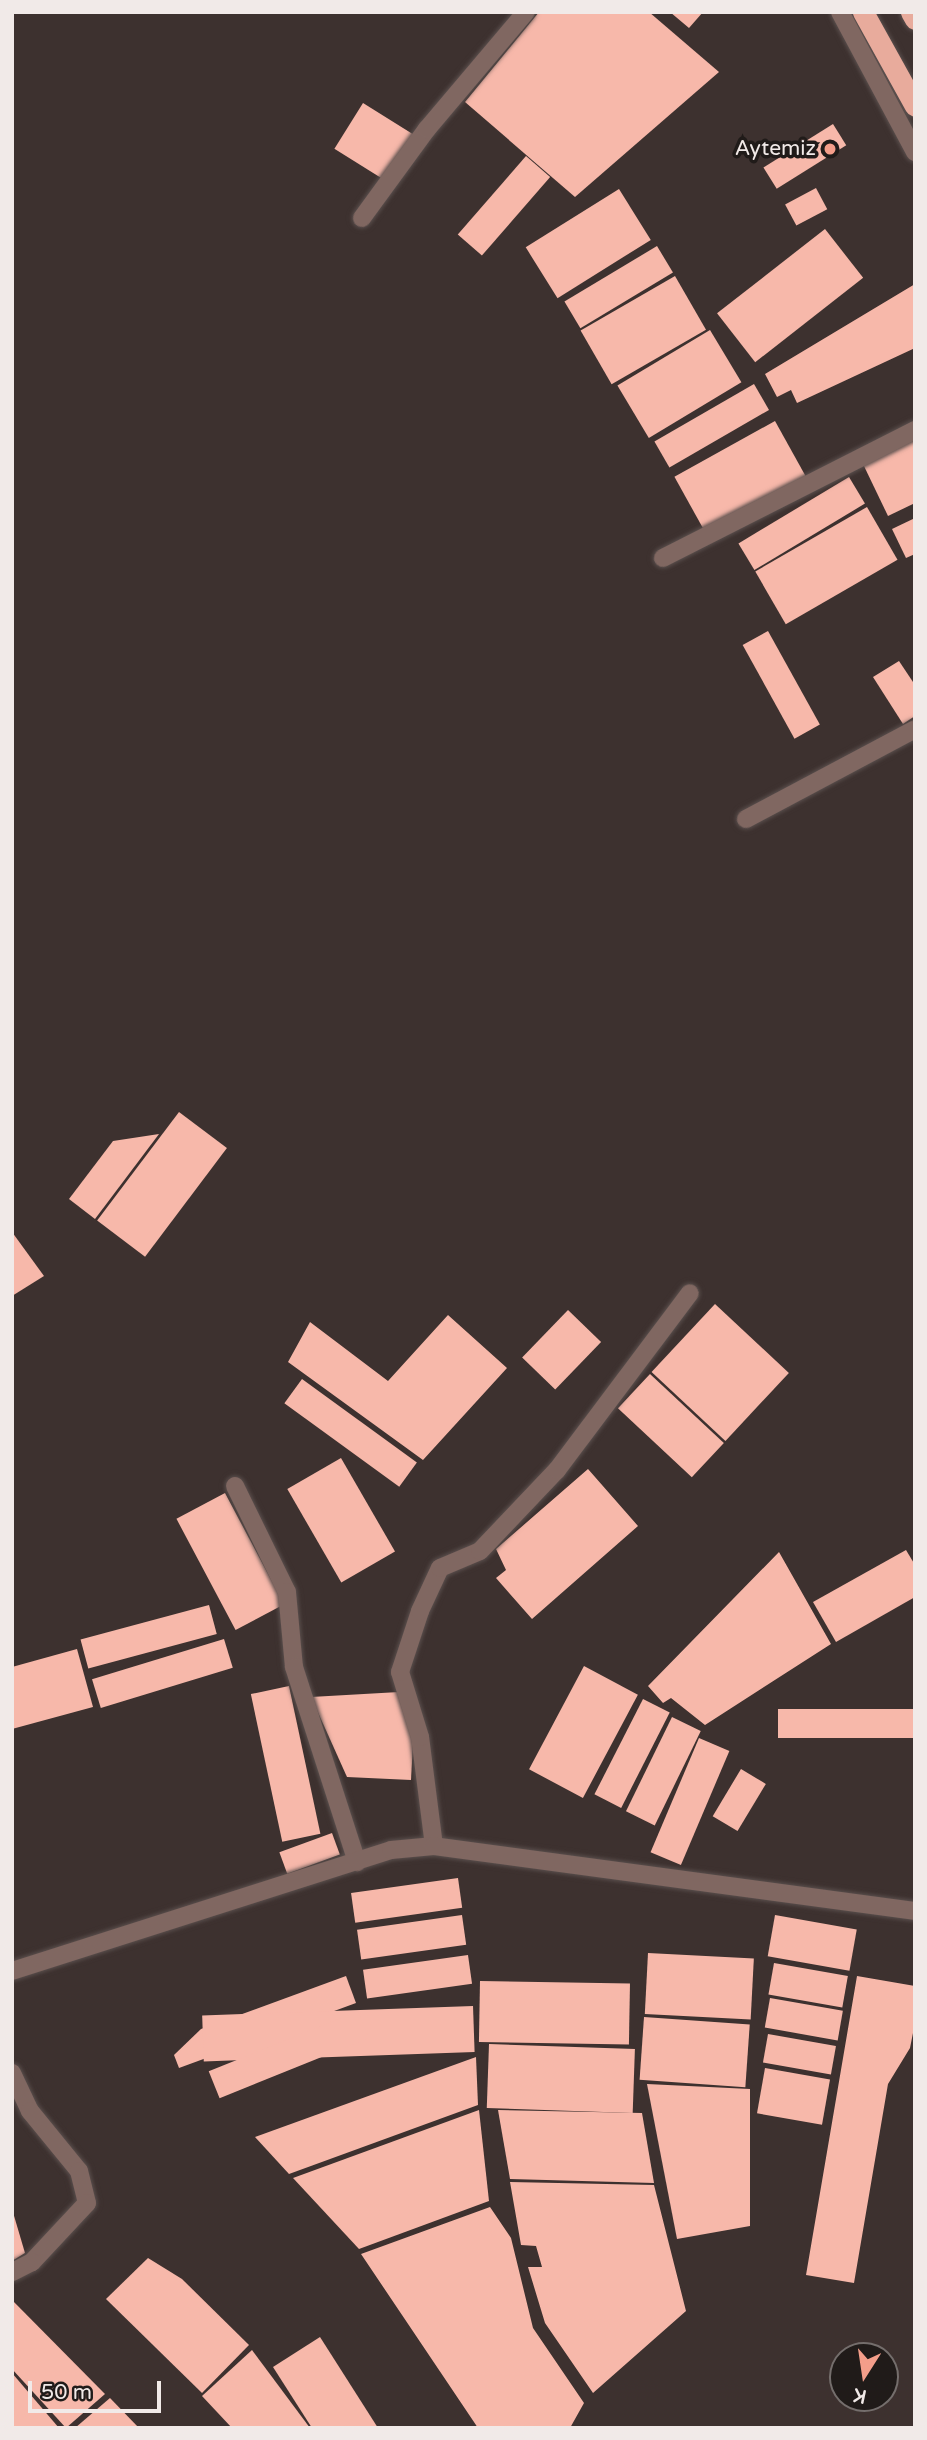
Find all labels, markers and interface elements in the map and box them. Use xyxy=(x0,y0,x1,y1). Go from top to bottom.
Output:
place label: Aytemiz xyxy=(735,136,816,162)
marker: Aytemiz xyxy=(822,141,838,157)
north arrow xyxy=(829,2342,899,2412)
scale bar xyxy=(32,2366,164,2410)
text: 50 m xyxy=(41,2380,92,2405)
text: K xyxy=(852,2384,869,2408)

